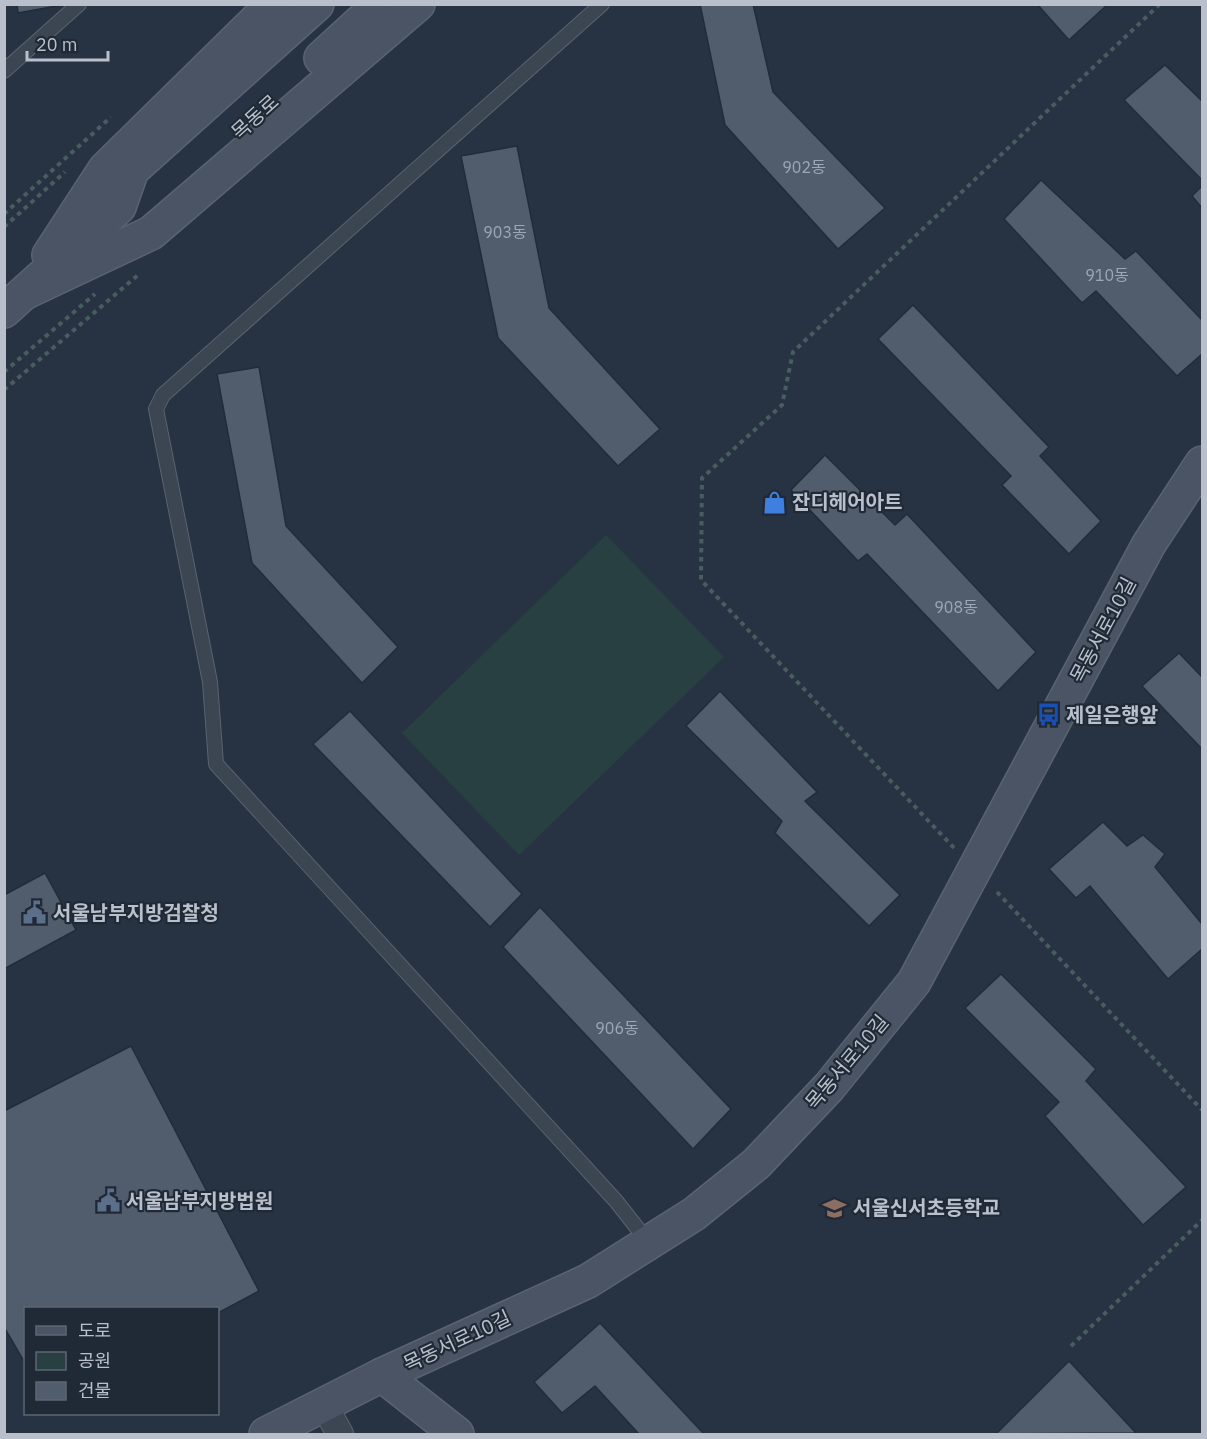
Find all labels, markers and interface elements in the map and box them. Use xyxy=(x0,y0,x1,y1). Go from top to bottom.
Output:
scale bar xyxy=(27,24,108,62)
text: 20 m xyxy=(36,33,78,56)
street label: 목동로 xyxy=(225,88,284,145)
house number: 902동 xyxy=(782,157,826,177)
house number: 903동 xyxy=(483,222,527,242)
house number: 910동 xyxy=(1085,265,1129,285)
place label: 잔디헤어아트 xyxy=(792,488,902,515)
shop icon: 잔디헤어아트 xyxy=(761,489,787,515)
street label: 목동서로10길 xyxy=(1063,572,1142,687)
house number: 908동 xyxy=(934,597,978,617)
place label: 제일은행앞 xyxy=(1066,701,1159,728)
bus stop icon: 제일은행앞 xyxy=(1035,702,1061,728)
place label: 서울남부지방검찰청 xyxy=(53,899,219,926)
public building icon: 서울남부지방검찰청 xyxy=(22,900,48,926)
street label: 목동서로10길 xyxy=(799,1009,894,1115)
house number: 906동 xyxy=(595,1018,639,1038)
place label: 서울남부지방법원 xyxy=(126,1187,273,1214)
public building icon: 서울남부지방법원 xyxy=(95,1188,121,1214)
place label: 서울신서초등학교 xyxy=(853,1194,1000,1221)
school or university icon: 서울신서초등학교 xyxy=(822,1195,848,1221)
street label: 목동서로10길 xyxy=(399,1304,515,1377)
legend xyxy=(24,1307,219,1415)
text: 도로 xyxy=(78,1319,111,1342)
text: 공원 xyxy=(78,1349,111,1372)
text: 건물 xyxy=(78,1379,111,1402)

